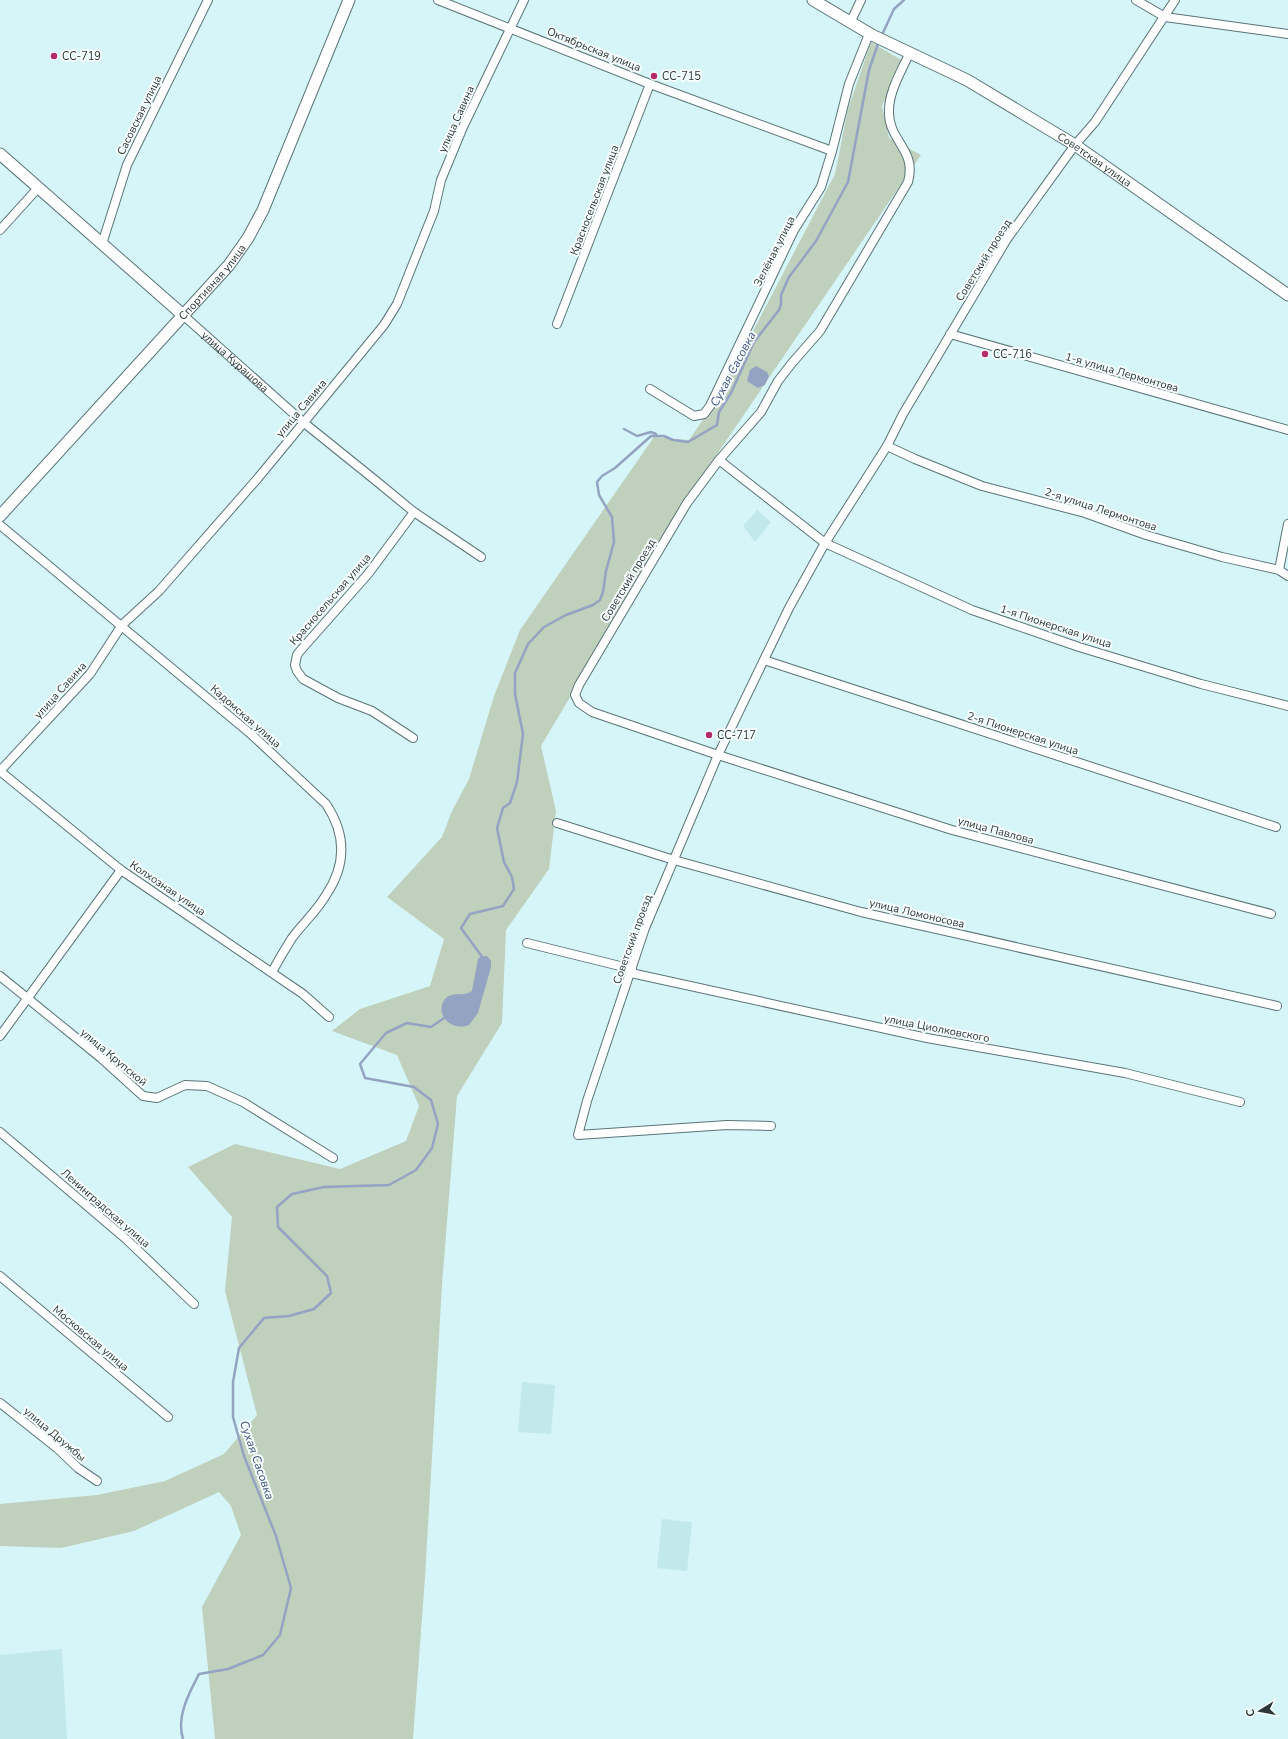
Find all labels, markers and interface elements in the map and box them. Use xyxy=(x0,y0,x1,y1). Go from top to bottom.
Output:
street label: Октябрьская улица xyxy=(545,24,643,75)
place label: СС-719 xyxy=(62,49,101,64)
marker: СС-719 xyxy=(49,51,59,61)
place label: СС-715 xyxy=(662,69,701,84)
marker: СС-715 xyxy=(649,71,659,81)
street label: Сасовская улица xyxy=(114,73,165,158)
street label: улица Савина xyxy=(435,83,478,155)
street label: Советская улица xyxy=(1054,129,1134,191)
street label: Красносельская улица xyxy=(566,143,622,258)
street label: Зелёная улица xyxy=(750,213,799,289)
street label: Советский проезд xyxy=(952,216,1015,304)
street label: Спортивная улица xyxy=(176,241,249,323)
street label: улица Курашова xyxy=(198,328,272,396)
water label: Сухая Сасовка xyxy=(707,329,759,409)
place label: СС-716 xyxy=(993,347,1032,362)
marker: СС-716 xyxy=(980,349,990,359)
street label: 1-я улица Лермонтова xyxy=(1063,349,1180,396)
street label: улица Савина xyxy=(273,376,330,441)
street label: 2-я улица Лермонтова xyxy=(1043,484,1159,535)
street label: Советский проезд xyxy=(598,536,659,625)
street label: Красносельская улица xyxy=(286,550,375,648)
street label: 1-я Пионерская улица xyxy=(998,601,1114,652)
street label: улица Савина xyxy=(31,659,90,722)
street label: Кадомская улица xyxy=(207,681,284,751)
street label: 2-я Пионерская улица xyxy=(965,708,1081,759)
place label: СС-717 xyxy=(717,728,756,743)
marker: СС-717 xyxy=(704,730,714,740)
street label: улица Павлова xyxy=(956,813,1036,848)
street label: Колхозная улица xyxy=(127,857,209,919)
street label: Советский проезд xyxy=(609,892,656,986)
street label: улица Ломоносова xyxy=(868,895,966,932)
street label: улица Циолковского xyxy=(883,1011,991,1046)
street label: улица Крупской xyxy=(77,1025,150,1090)
street label: Ленинградская улица xyxy=(58,1165,153,1251)
street label: Московская улица xyxy=(49,1302,132,1375)
street label: улица Дружбы xyxy=(20,1404,89,1465)
water label: Сухая Сасовка xyxy=(236,1418,278,1502)
north arrow xyxy=(1240,1691,1280,1731)
text: С xyxy=(1242,1707,1259,1718)

